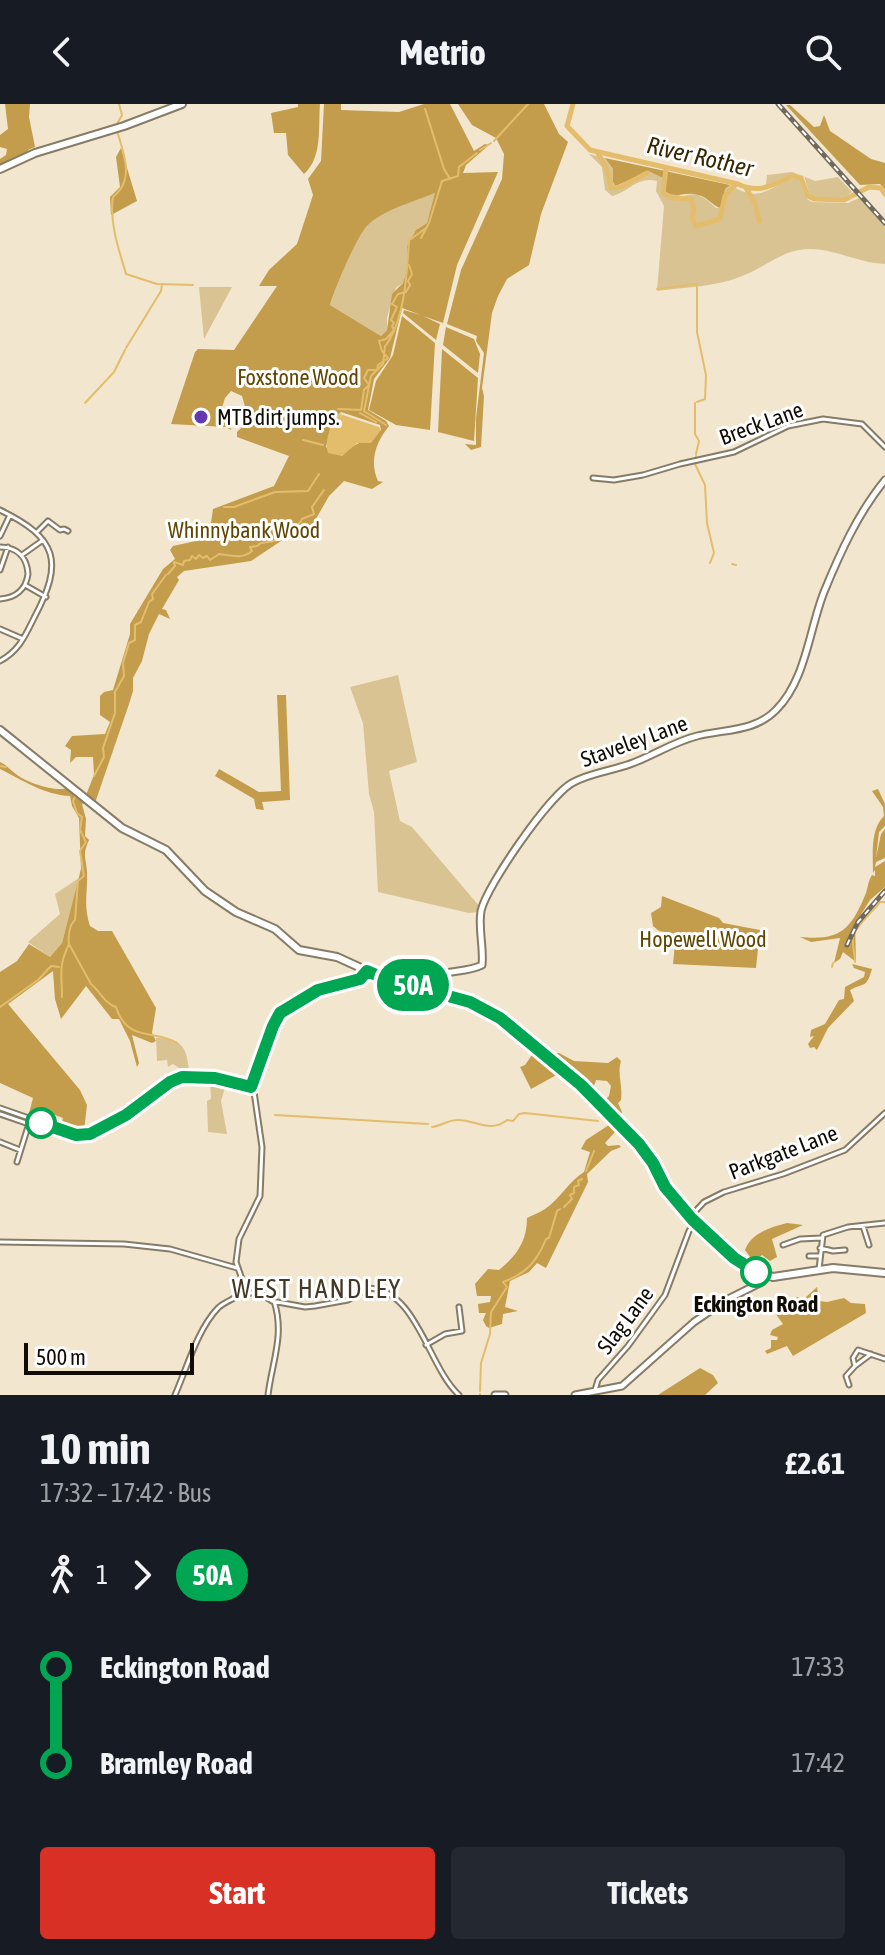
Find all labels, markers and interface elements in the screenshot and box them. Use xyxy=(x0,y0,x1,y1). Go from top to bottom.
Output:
icon: back xyxy=(40,30,84,74)
icon: search xyxy=(801,30,845,74)
text: Metrio xyxy=(399,31,486,73)
water label: River Rother xyxy=(644,131,757,182)
park label: Foxstone Wood xyxy=(237,364,359,390)
street label: Breck Lane xyxy=(716,396,806,450)
place label: MTB dirt jumps. xyxy=(217,404,340,430)
marker: MTB dirt jumps. xyxy=(192,408,210,426)
park label: Whinnybank Wood xyxy=(168,517,320,543)
street label: Staveley Lane xyxy=(577,710,691,772)
park label: Hopewell Wood xyxy=(639,926,767,952)
line badge: 50A xyxy=(367,959,459,1011)
text: 50A xyxy=(393,969,433,1001)
unlabelled marker xyxy=(26,1108,56,1138)
street label: Parkgate Lane xyxy=(725,1119,841,1185)
marker: Eckington Road xyxy=(741,1257,771,1287)
district label: WEST HANDLEY xyxy=(232,1274,402,1304)
street label: Slag Lane xyxy=(591,1281,659,1359)
place label: Eckington Road xyxy=(694,1291,818,1317)
scale bar xyxy=(24,1339,194,1375)
text: 500 m xyxy=(36,1344,86,1370)
text: 10 min xyxy=(40,1423,151,1473)
text: £2.61 xyxy=(785,1446,845,1480)
text: 17:32 – 17:42 · Bus xyxy=(40,1478,211,1508)
icon: walk xyxy=(40,1553,84,1597)
icon: forward xyxy=(120,1553,164,1597)
text: 50A xyxy=(192,1559,232,1591)
text: 1 xyxy=(96,1560,108,1590)
text: Eckington Road xyxy=(100,1650,270,1684)
text: 17:33 xyxy=(791,1652,845,1682)
text: Bramley Road xyxy=(100,1746,253,1780)
text: 17:42 xyxy=(791,1748,845,1778)
button: Start xyxy=(40,1847,435,1939)
button: Tickets xyxy=(451,1847,845,1939)

